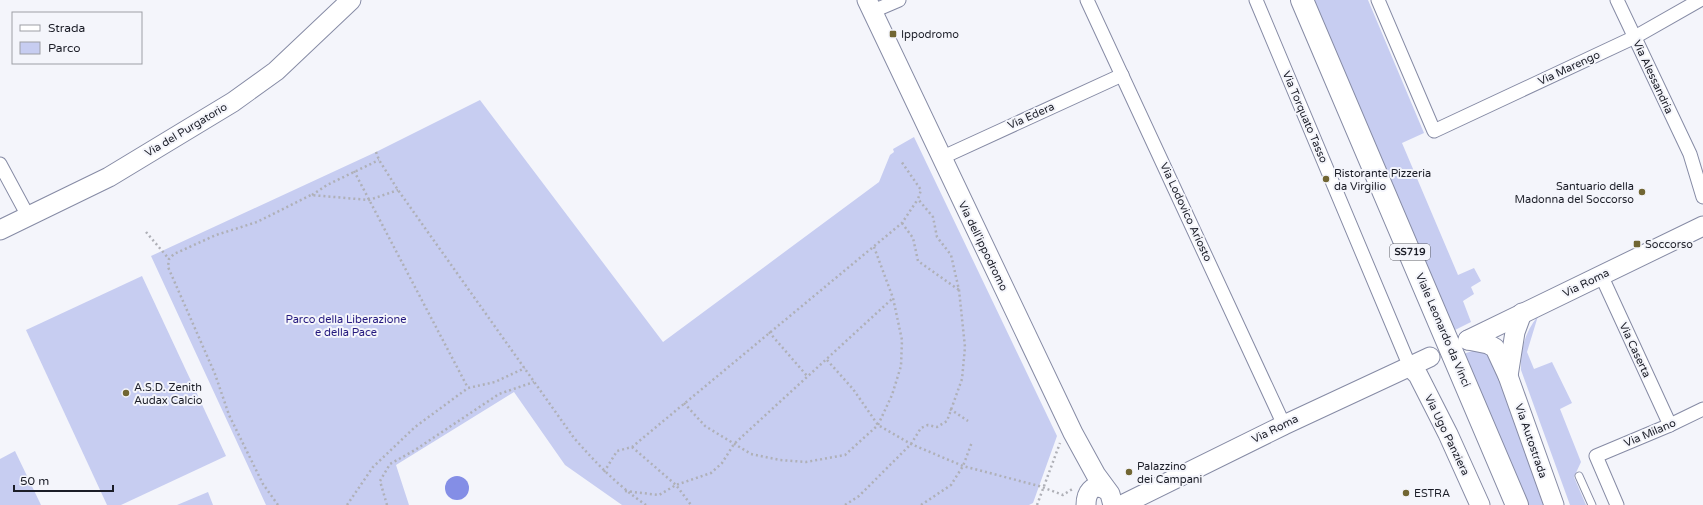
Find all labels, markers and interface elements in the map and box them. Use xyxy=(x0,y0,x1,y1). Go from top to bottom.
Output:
legend xyxy=(12,12,142,64)
text: Strada xyxy=(48,21,85,35)
place label: Ippodromo xyxy=(901,28,959,41)
marker: Ippodromo xyxy=(888,29,898,39)
street label: Via Alessandria xyxy=(1630,38,1676,116)
text: Parco xyxy=(48,41,81,55)
street label: Via Marengo xyxy=(1536,48,1602,88)
street label: Via Torquato Tasso xyxy=(1280,69,1330,165)
street label: Via del Purgatorio xyxy=(143,100,230,160)
street label: Via Edera xyxy=(1006,100,1056,132)
street label: Via Lodovico Ariosto xyxy=(1157,160,1215,264)
place label: Ristorante Pizzeria da Virgilio xyxy=(1334,167,1431,193)
marker: Ristorante Pizzeria da Virgilio xyxy=(1321,174,1331,184)
place label: Santuario della Madonna del Soccorso xyxy=(1514,180,1634,206)
marker: Santuario della Madonna del Soccorso xyxy=(1637,187,1647,197)
street label: Via dell'ippodromo xyxy=(956,199,1010,293)
place label: Soccorso xyxy=(1645,238,1693,251)
marker: Soccorso xyxy=(1632,239,1642,249)
road number: SS719 xyxy=(1390,244,1430,260)
street label: Via Roma xyxy=(1561,266,1611,300)
street label: Viale Leonardo da Vinci xyxy=(1413,271,1473,389)
park label: Parco della Liberazione e della Pace xyxy=(286,313,406,339)
street label: Via Caserta xyxy=(1617,320,1653,380)
place label: A.S.D. Zenith Audax Calcio xyxy=(134,381,203,407)
marker: A.S.D. Zenith Audax Calcio xyxy=(121,388,131,398)
street label: Via Ugo Panziera xyxy=(1422,392,1472,478)
street label: Via Autostrada xyxy=(1512,402,1550,480)
street label: Via Roma xyxy=(1250,412,1300,446)
street label: Via Milano xyxy=(1622,416,1678,450)
place label: Palazzino dei Campani xyxy=(1137,460,1202,486)
scale bar xyxy=(14,467,113,493)
marker: Palazzino dei Campani xyxy=(1124,467,1134,477)
text: 50 m xyxy=(20,474,49,488)
place label: ESTRA xyxy=(1414,487,1450,500)
marker: ESTRA xyxy=(1401,488,1411,498)

